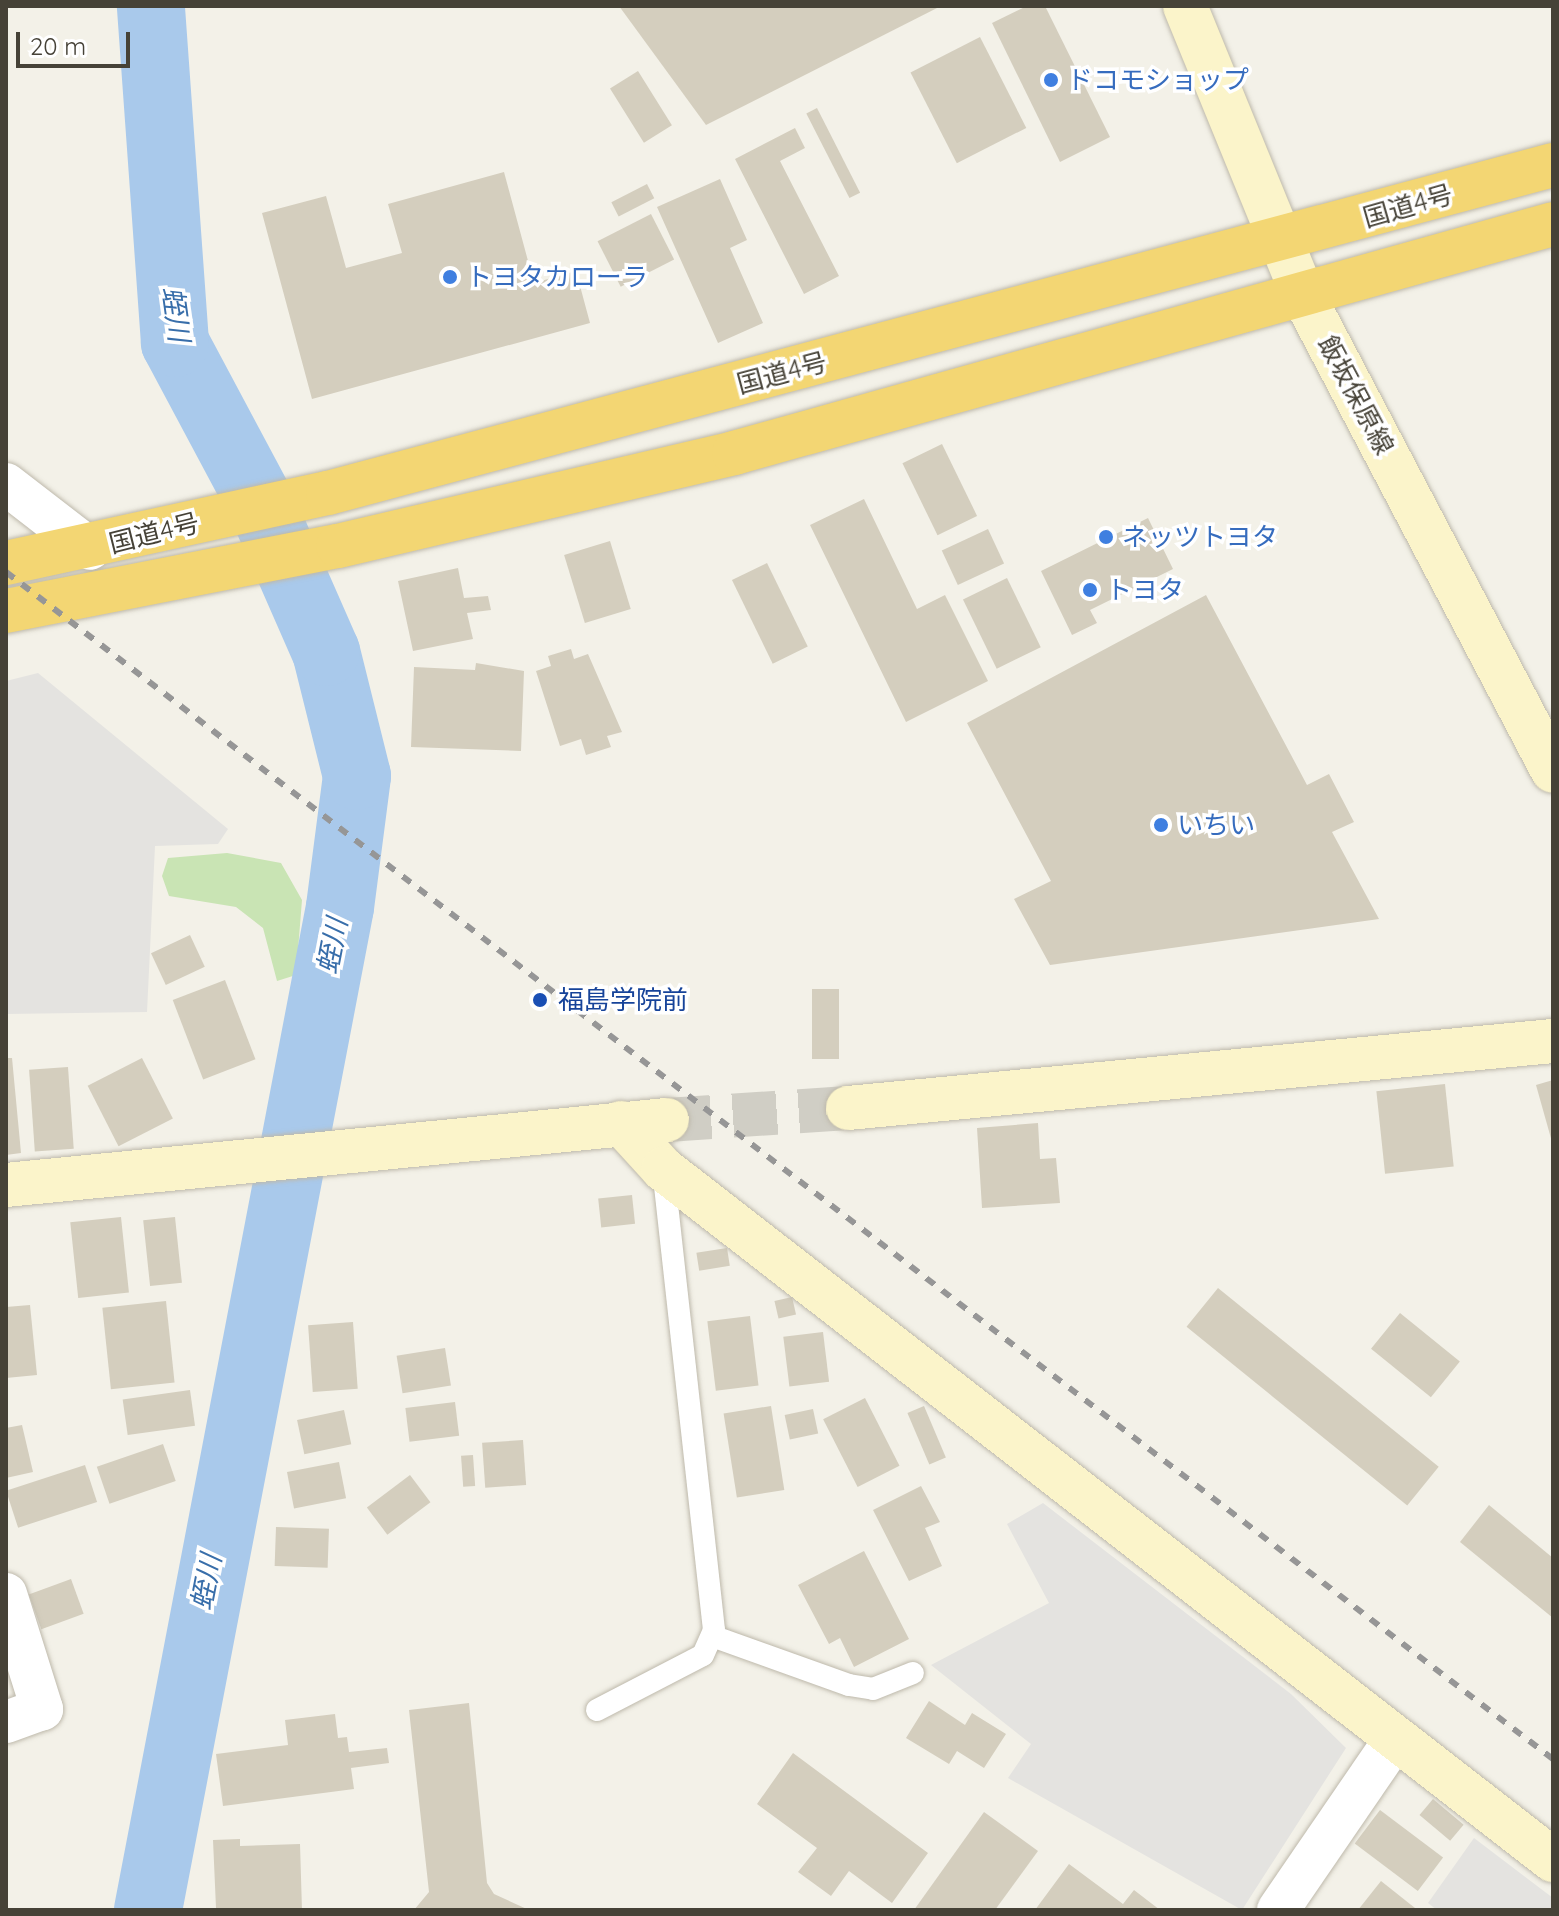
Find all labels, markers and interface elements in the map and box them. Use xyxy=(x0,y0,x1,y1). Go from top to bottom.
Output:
scale bar xyxy=(20,16,134,66)
text: 20 m xyxy=(30,31,86,61)
place label: ドコモショップ xyxy=(1067,64,1249,96)
marker: ドコモショップ xyxy=(1042,71,1060,89)
street label: 国道4号 xyxy=(1360,178,1456,234)
place label: トヨタカローラ xyxy=(466,261,648,293)
marker: トヨタカローラ xyxy=(441,268,459,286)
water label: 蛭川 xyxy=(155,284,197,344)
street label: 飯坂保原線 xyxy=(1312,330,1400,460)
street label: 国道4号 xyxy=(734,346,830,400)
street label: 国道4号 xyxy=(106,507,202,559)
place label: ネッツトヨタ xyxy=(1122,521,1278,553)
marker: ネッツトヨタ xyxy=(1097,528,1115,546)
place label: トヨタ xyxy=(1106,574,1184,606)
marker: トヨタ xyxy=(1081,581,1099,599)
place label: いちい xyxy=(1177,809,1255,841)
marker: いちい xyxy=(1152,816,1170,834)
water label: 蛭川 xyxy=(310,915,354,977)
place label: 福島学院前 xyxy=(558,984,688,1016)
marker: 福島学院前 xyxy=(529,989,551,1011)
water label: 蛭川 xyxy=(184,1551,228,1613)

